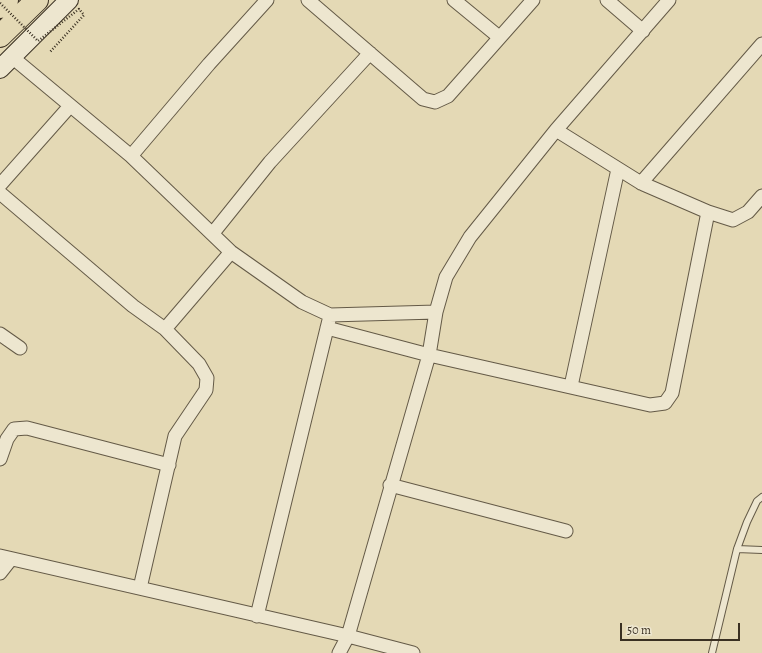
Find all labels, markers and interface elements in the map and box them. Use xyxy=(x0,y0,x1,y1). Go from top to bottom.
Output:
scale bar xyxy=(622,615,742,641)
text: 50 m xyxy=(627,622,651,638)

